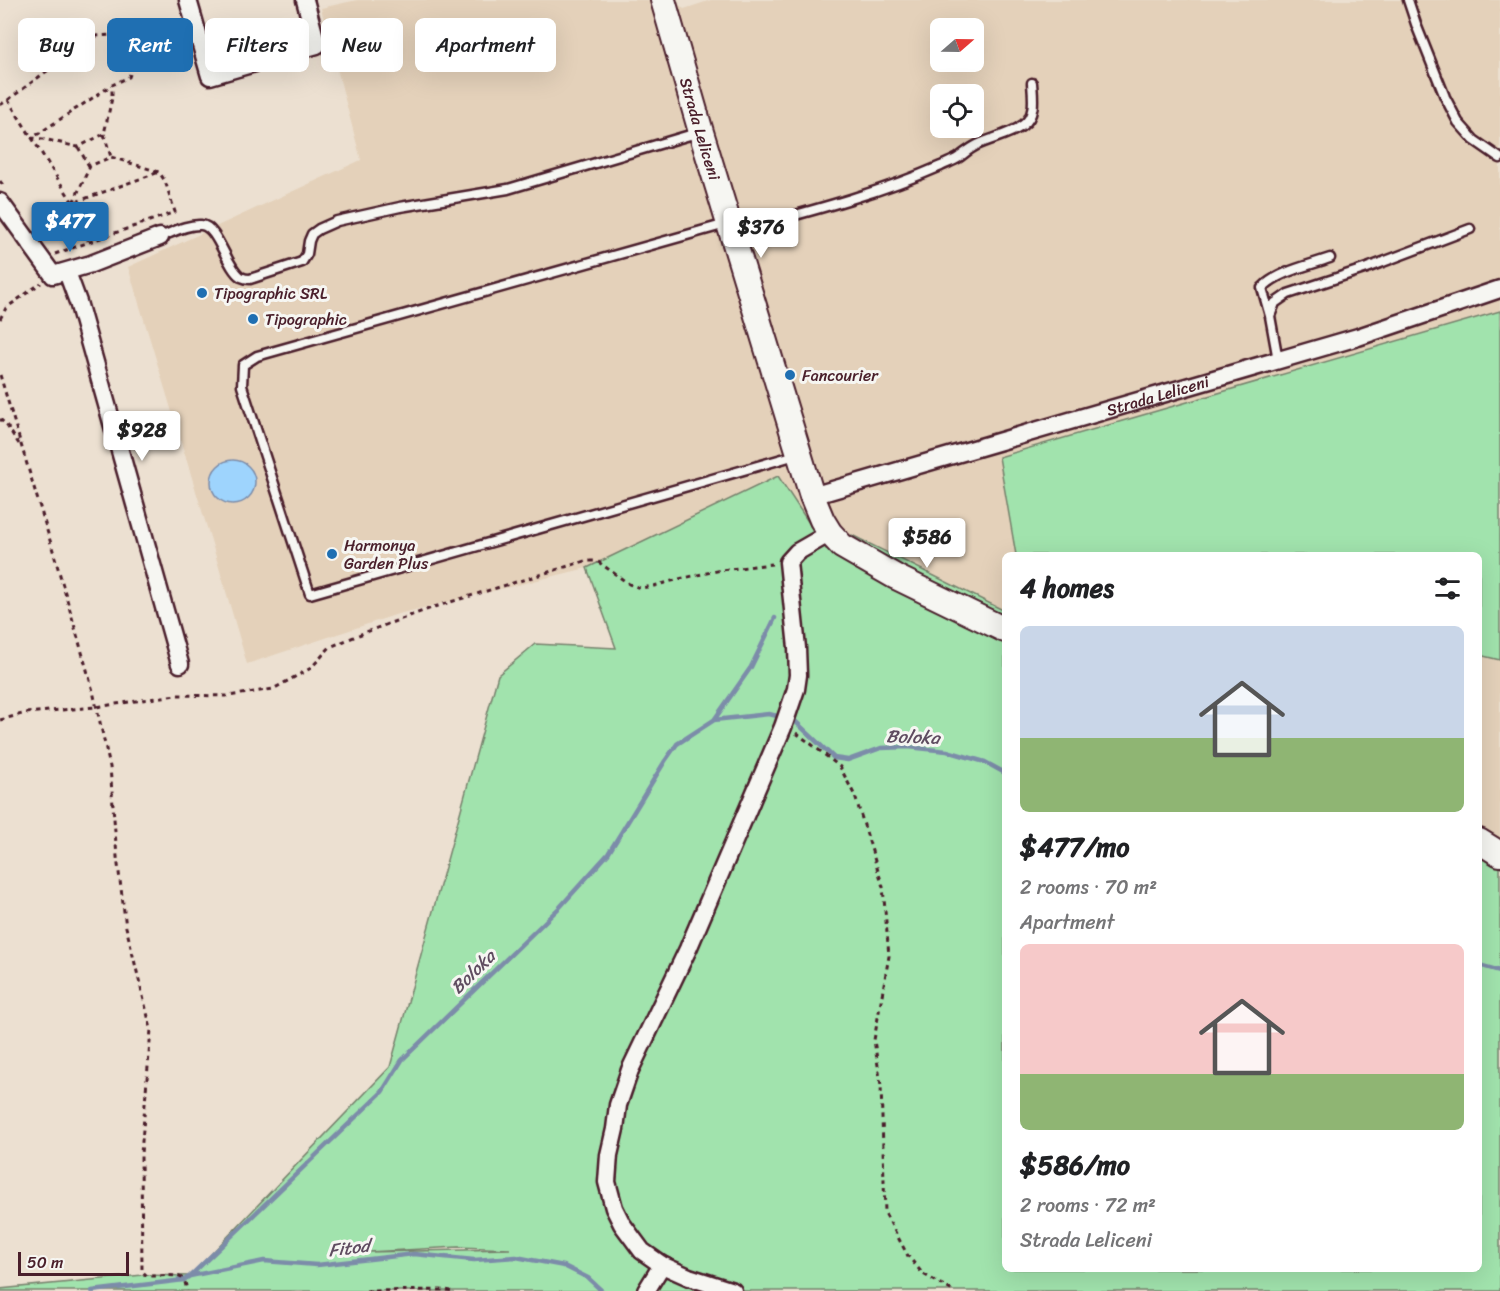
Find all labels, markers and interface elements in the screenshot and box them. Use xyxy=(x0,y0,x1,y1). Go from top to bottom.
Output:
chip: Buy xyxy=(18,18,95,72)
chip: Rent xyxy=(107,18,193,72)
chip: Filters xyxy=(205,18,309,72)
chip: New xyxy=(321,18,403,72)
chip: Apartment xyxy=(415,18,556,72)
north arrow xyxy=(930,18,984,72)
map controls xyxy=(930,18,984,138)
street label: Strada Leliceni xyxy=(671,74,729,184)
button: locate xyxy=(930,84,984,138)
pin: $477 xyxy=(34,202,106,253)
text: $477 xyxy=(46,204,94,239)
pin: $376 xyxy=(725,208,797,259)
text: $376 xyxy=(737,210,785,245)
place label: Tipographic SRL xyxy=(214,279,328,308)
marker: Tipographic SRL xyxy=(195,286,209,300)
place label: Tipographic xyxy=(265,305,347,334)
marker: Tipographic xyxy=(246,312,260,326)
place label: Fancourier xyxy=(802,361,879,390)
street label: Strada Leliceni xyxy=(1103,367,1213,425)
marker: Fancourier xyxy=(783,368,797,382)
pin: $928 xyxy=(106,411,178,462)
text: $928 xyxy=(117,413,167,448)
pin: $586 xyxy=(891,518,963,569)
text: $586 xyxy=(902,520,952,555)
place label: Harmonya Garden Plus xyxy=(344,531,429,578)
marker: Harmonya Garden Plus xyxy=(325,547,339,561)
text: 4 homes xyxy=(1020,565,1114,611)
icon: filters xyxy=(1431,572,1464,605)
icon: home xyxy=(1188,665,1296,773)
water label: Boloka xyxy=(886,720,942,754)
text: $477/mo xyxy=(1020,824,1130,870)
text: 2 rooms · 70 m² xyxy=(1020,870,1157,905)
text: Apartment xyxy=(1020,905,1114,940)
water label: Boloka xyxy=(443,941,505,1002)
icon: home xyxy=(1188,983,1296,1091)
text: $586/mo xyxy=(1020,1142,1130,1188)
text: 2 rooms · 72 m² xyxy=(1020,1188,1156,1223)
text: Strada Leliceni xyxy=(1020,1223,1152,1258)
water label: Fitod xyxy=(327,1229,376,1266)
text: 50 m xyxy=(27,1248,63,1277)
scale bar xyxy=(18,1249,129,1276)

